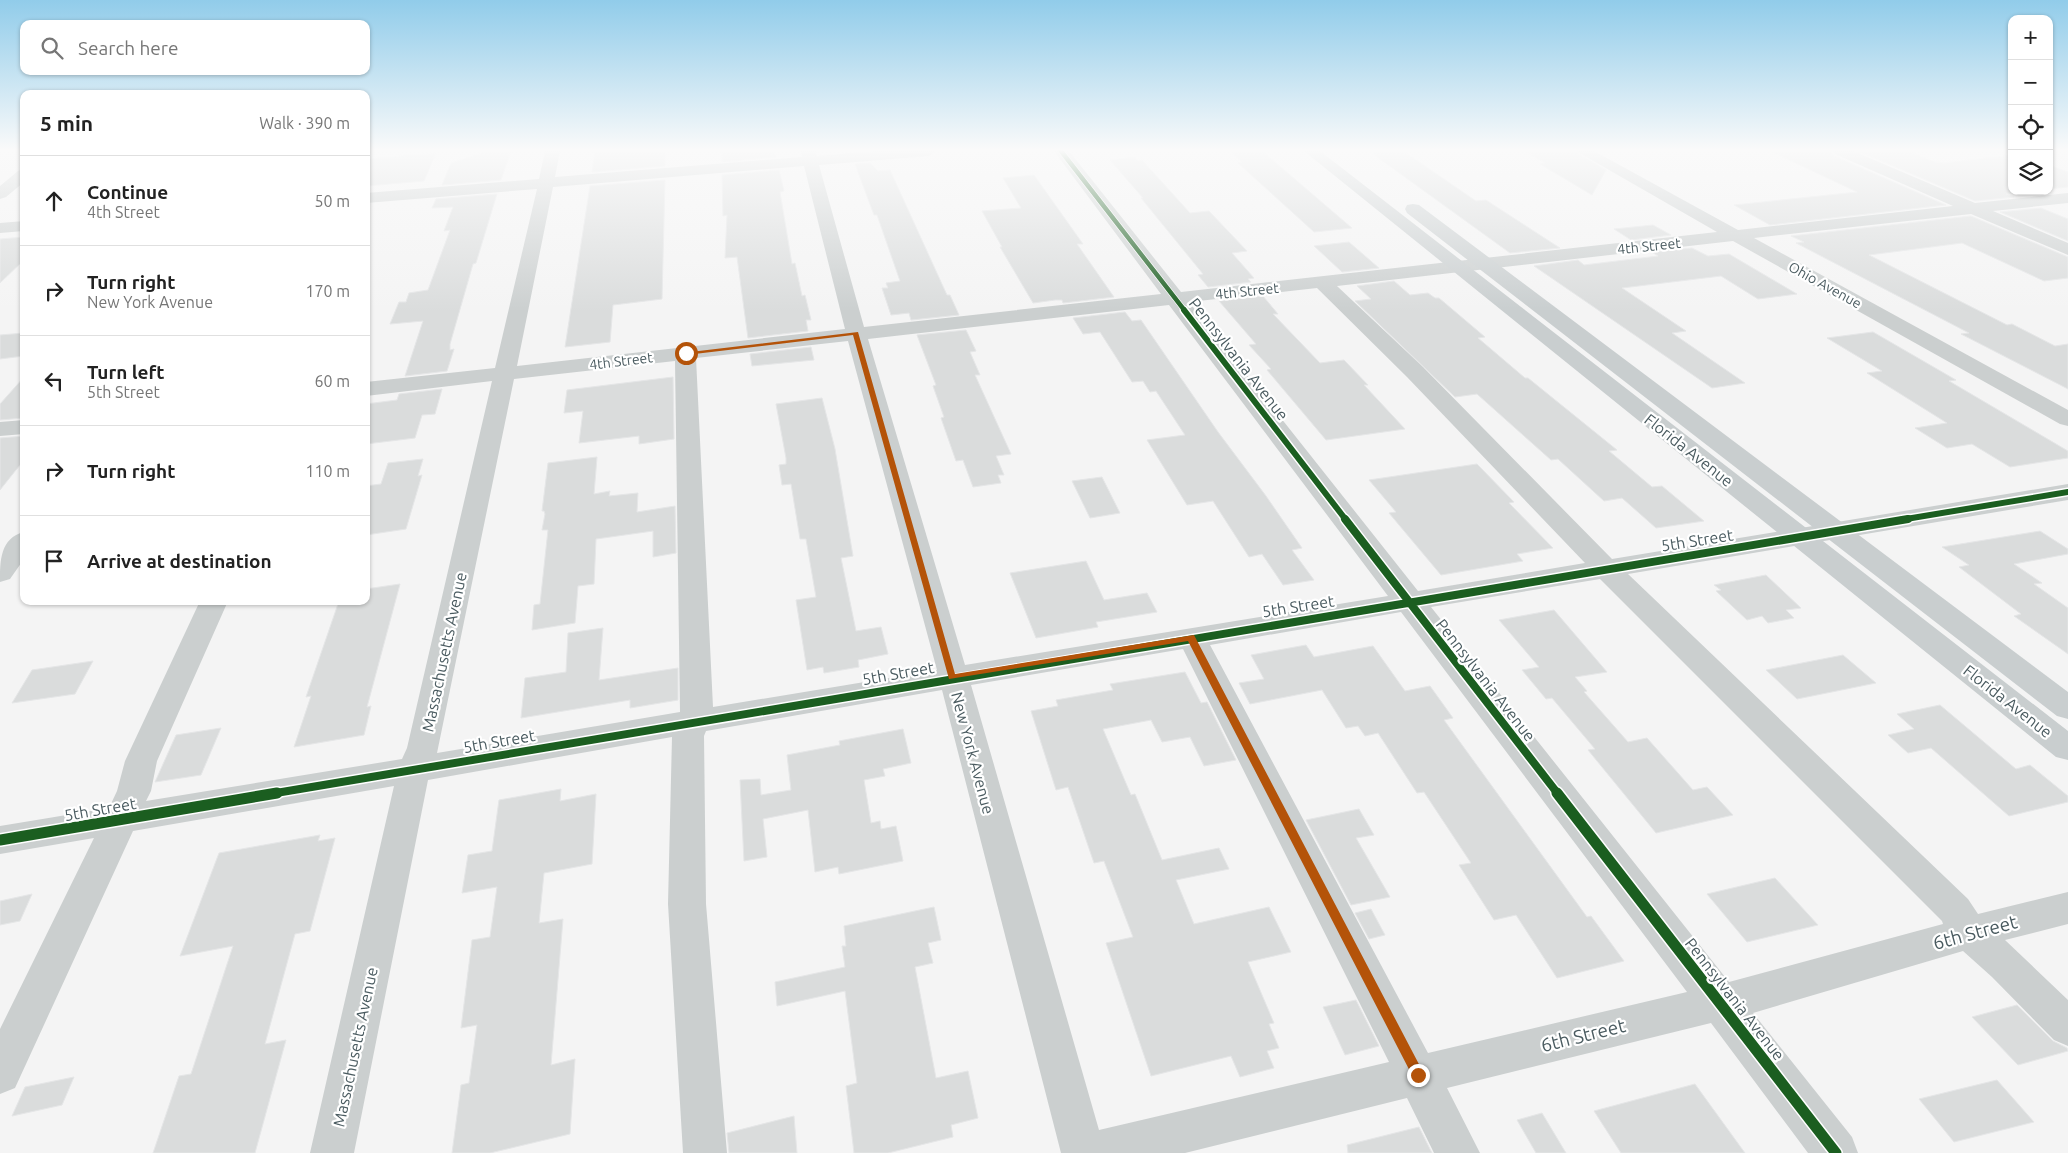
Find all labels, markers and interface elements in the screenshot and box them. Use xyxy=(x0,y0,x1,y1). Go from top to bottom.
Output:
map controls xyxy=(2008,15,2053,195)
button: + xyxy=(2008,15,2053,60)
search box xyxy=(20,20,370,75)
icon: search xyxy=(38,34,66,62)
text: Search here xyxy=(78,37,178,59)
button: − xyxy=(2008,60,2053,105)
button: locate xyxy=(2008,105,2053,150)
text: 5 min xyxy=(40,111,93,135)
text: Walk · 390 m xyxy=(259,114,350,132)
button: layers xyxy=(2008,150,2053,195)
text: Continue xyxy=(87,181,168,203)
icon: ahead xyxy=(40,187,68,215)
text: 50 m xyxy=(314,192,350,210)
text: 4th Street xyxy=(87,203,160,221)
street label: 4th Street xyxy=(1616,235,1682,257)
street label: Ohio Avenue xyxy=(1786,258,1864,312)
text: Turn right xyxy=(87,271,175,293)
icon: right xyxy=(40,277,68,305)
street label: 4th Street xyxy=(1214,280,1280,302)
text: 170 m xyxy=(305,282,350,300)
text: New York Avenue xyxy=(87,293,213,311)
street label: Pennsylvania Avenue xyxy=(1186,294,1292,424)
route start xyxy=(675,342,698,365)
street label: 4th Street xyxy=(588,349,654,373)
text: Turn left xyxy=(87,361,165,383)
icon: left xyxy=(40,367,68,395)
text: 60 m xyxy=(314,372,350,390)
text: 5th Street xyxy=(87,383,160,401)
street label: Florida Avenue xyxy=(1641,410,1737,490)
icon: right xyxy=(40,457,68,485)
text: Turn right xyxy=(87,460,175,482)
text: 110 m xyxy=(305,462,350,480)
street label: 5th Street xyxy=(1660,525,1735,555)
icon: arrive xyxy=(40,547,68,575)
text: Arrive at destination xyxy=(87,550,272,572)
street label: Massachusetts Avenue xyxy=(418,570,470,734)
street label: 5th Street xyxy=(1261,591,1336,621)
street label: Pennsylvania Avenue xyxy=(1433,615,1539,745)
street label: 5th Street xyxy=(861,658,936,688)
street label: Florida Avenue xyxy=(1960,661,2056,741)
street label: New York Avenue xyxy=(948,690,998,816)
street label: 5th Street xyxy=(462,726,537,756)
street label: 5th Street xyxy=(63,794,138,824)
street label: 6th Street xyxy=(1930,910,2020,954)
street label: Pennsylvania Avenue xyxy=(1682,934,1788,1064)
street label: Massachusetts Avenue xyxy=(329,965,381,1129)
street label: 6th Street xyxy=(1538,1014,1628,1056)
route end xyxy=(1407,1064,1430,1087)

